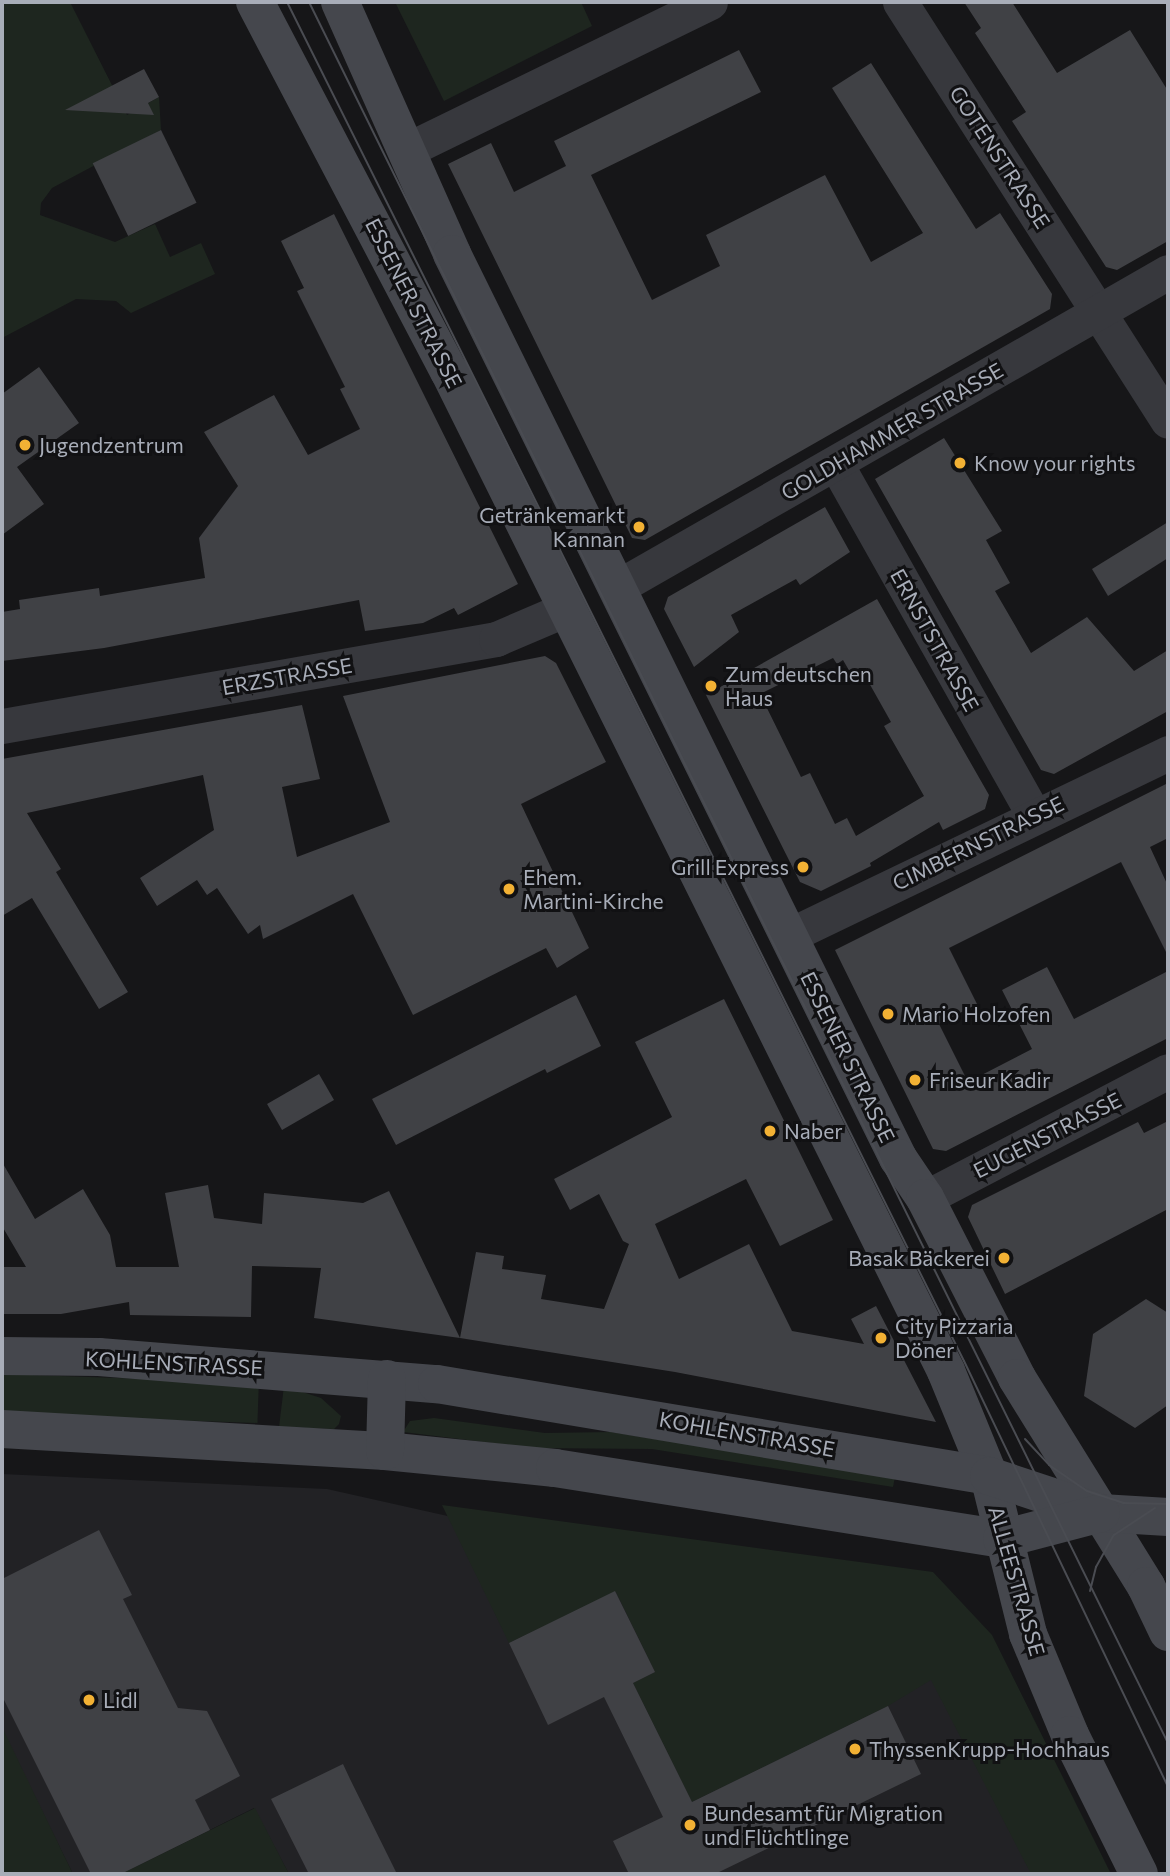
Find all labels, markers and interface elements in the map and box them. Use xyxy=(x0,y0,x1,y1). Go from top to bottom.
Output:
street label: GOTENSTRASSE xyxy=(945,81,1055,233)
street label: ESSENER STRASSE xyxy=(360,214,468,392)
street label: GOLDHAMMER STRASSE xyxy=(776,357,1008,505)
place label: Jugendzentrum xyxy=(39,432,184,458)
marker: Jugendzentrum xyxy=(17,437,33,453)
place label: Know your rights xyxy=(974,450,1136,476)
marker: Know your rights xyxy=(952,455,968,471)
place label: Getränkemarkt Kannan xyxy=(479,502,625,552)
marker: Getränkemarkt Kannan xyxy=(631,519,647,535)
street label: ERNSTSTRASSE xyxy=(885,564,985,716)
street label: ERZSTRASSE xyxy=(220,652,354,700)
place label: Zum deutschen Haus xyxy=(725,661,872,711)
marker: Zum deutschen Haus xyxy=(703,678,719,694)
street label: CIMBERNSTRASSE xyxy=(888,791,1068,895)
place label: Grill Express xyxy=(671,854,789,880)
marker: Grill Express xyxy=(795,859,811,875)
place label: Ehem. Martini-Kirche xyxy=(523,864,664,914)
marker: Ehem. Martini-Kirche xyxy=(501,881,517,897)
street label: ESSENER STRASSE xyxy=(796,967,900,1147)
place label: Mario Holzofen xyxy=(902,1001,1051,1027)
marker: Mario Holzofen xyxy=(880,1006,896,1022)
place label: Friseur Kadir xyxy=(929,1067,1050,1093)
marker: Friseur Kadir xyxy=(907,1072,923,1088)
street label: EUGENSTRASSE xyxy=(969,1087,1125,1183)
place label: Naber xyxy=(784,1118,843,1144)
marker: Naber xyxy=(762,1123,778,1139)
place label: Basak Bäckerei xyxy=(848,1245,990,1271)
marker: Basak Bäckerei xyxy=(996,1250,1012,1266)
place label: City Pizzaria Döner xyxy=(895,1313,1013,1363)
marker: City Pizzaria Döner xyxy=(873,1330,889,1346)
street label: KOHLENSTRASSE xyxy=(85,1346,263,1380)
street label: KOHLENSTRASSE xyxy=(657,1406,837,1462)
street label: ALLEESTRASSE xyxy=(984,1503,1050,1659)
place label: Lidl xyxy=(103,1687,138,1713)
marker: Lidl xyxy=(81,1692,97,1708)
place label: ThyssenKrupp-Hochhaus xyxy=(869,1736,1110,1762)
marker: ThyssenKrupp-Hochhaus xyxy=(847,1741,863,1757)
place label: Bundesamt für Migration und Flüchtlinge xyxy=(704,1800,943,1850)
marker: Bundesamt für Migration und Flüchtlinge xyxy=(682,1817,698,1833)

